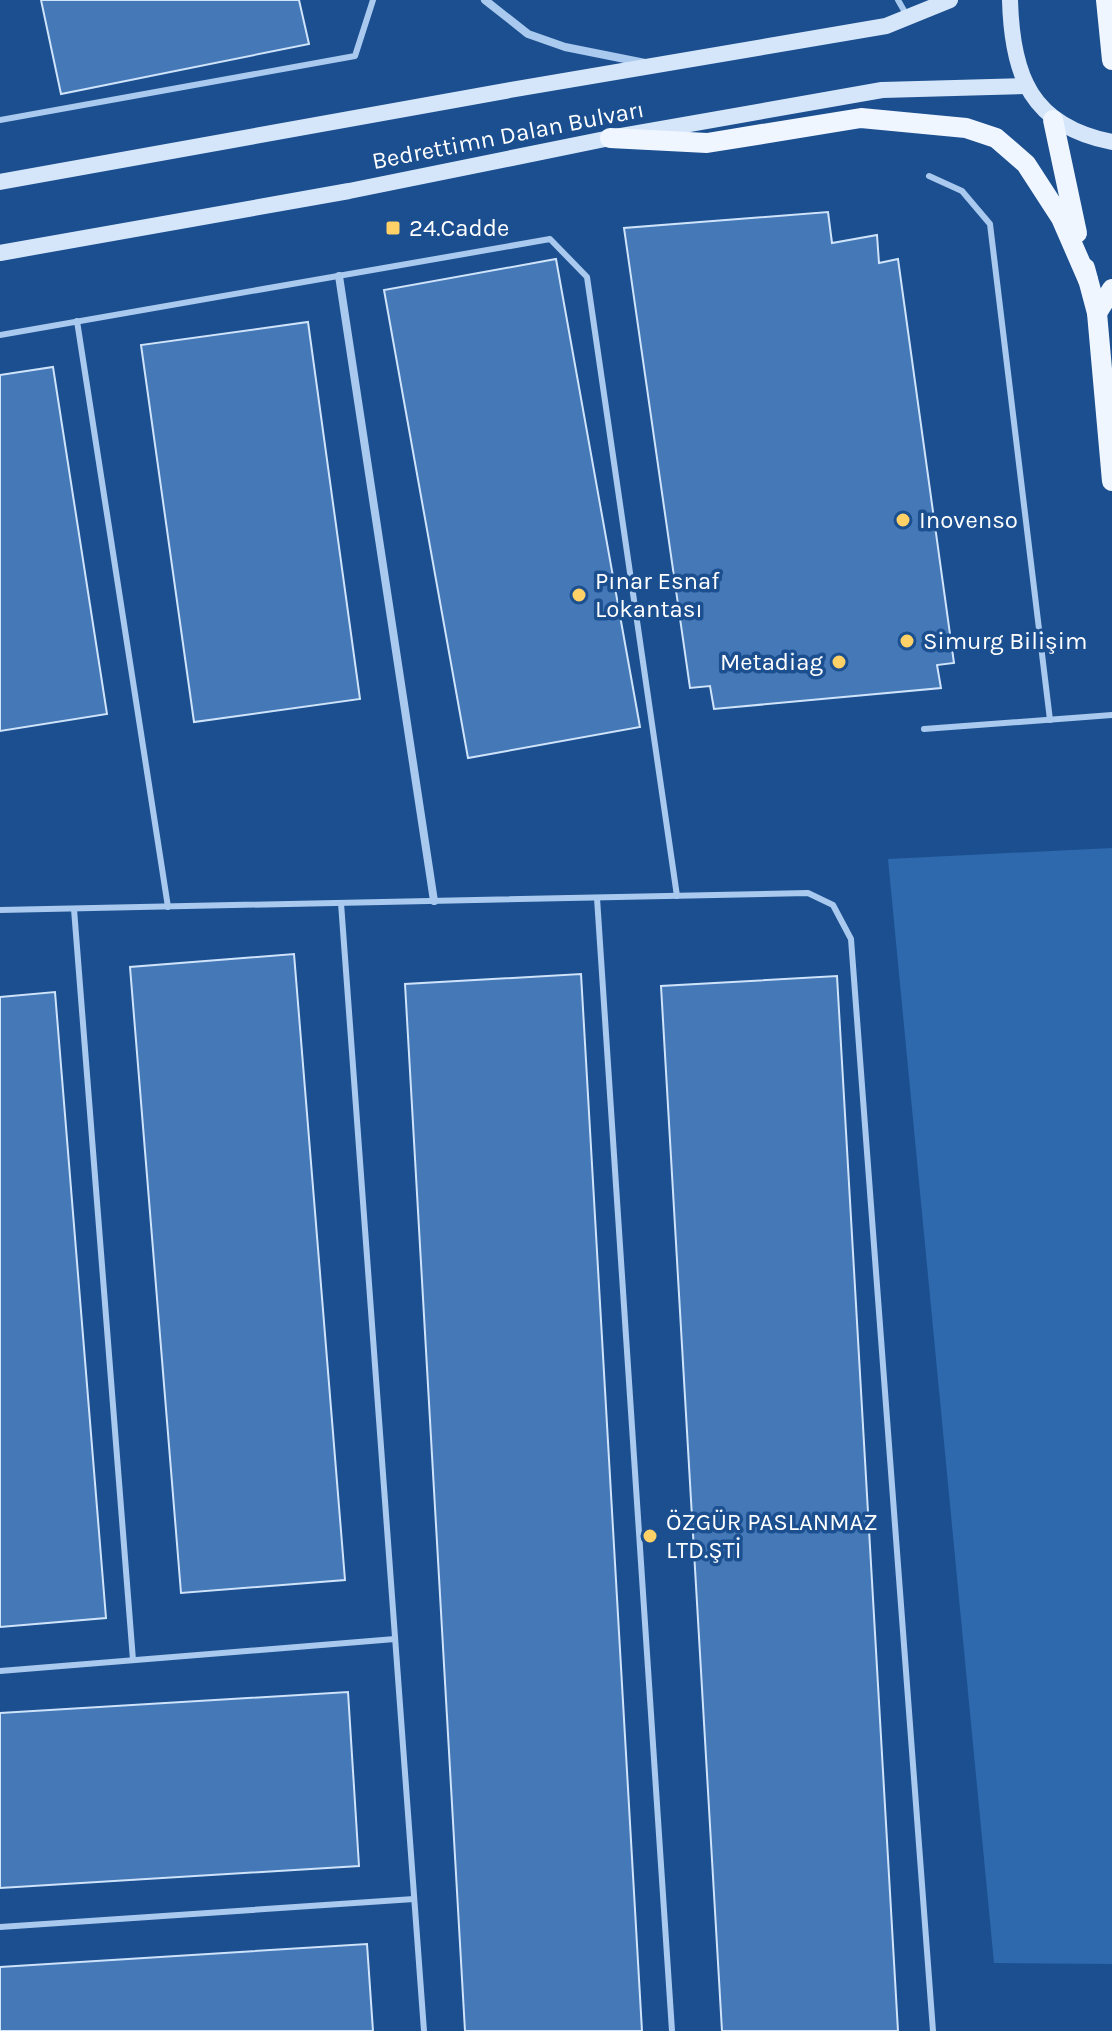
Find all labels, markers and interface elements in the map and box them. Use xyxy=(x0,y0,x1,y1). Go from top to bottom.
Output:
street label: Bedrettimn Dalan Bulvarı xyxy=(370,95,646,175)
place label: 24.Cadde xyxy=(409,214,509,242)
marker: 24.Cadde xyxy=(384,219,402,237)
place label: Inovenso xyxy=(919,506,1018,534)
marker: Inovenso xyxy=(894,511,912,529)
place label: Pınar Esnaf Lokantası xyxy=(595,567,720,623)
marker: Pınar Esnaf Lokantası xyxy=(570,586,588,604)
place label: Simurg Bilişim xyxy=(923,627,1087,655)
marker: Simurg Bilişim xyxy=(898,632,916,650)
place label: Metadiag xyxy=(720,648,823,676)
marker: Metadiag xyxy=(830,653,848,671)
place label: ÖZGÜR PASLANMAZ LTD.ŞTİ xyxy=(666,1508,878,1564)
marker: ÖZGÜR PASLANMAZ LTD.ŞTİ xyxy=(641,1527,659,1545)

